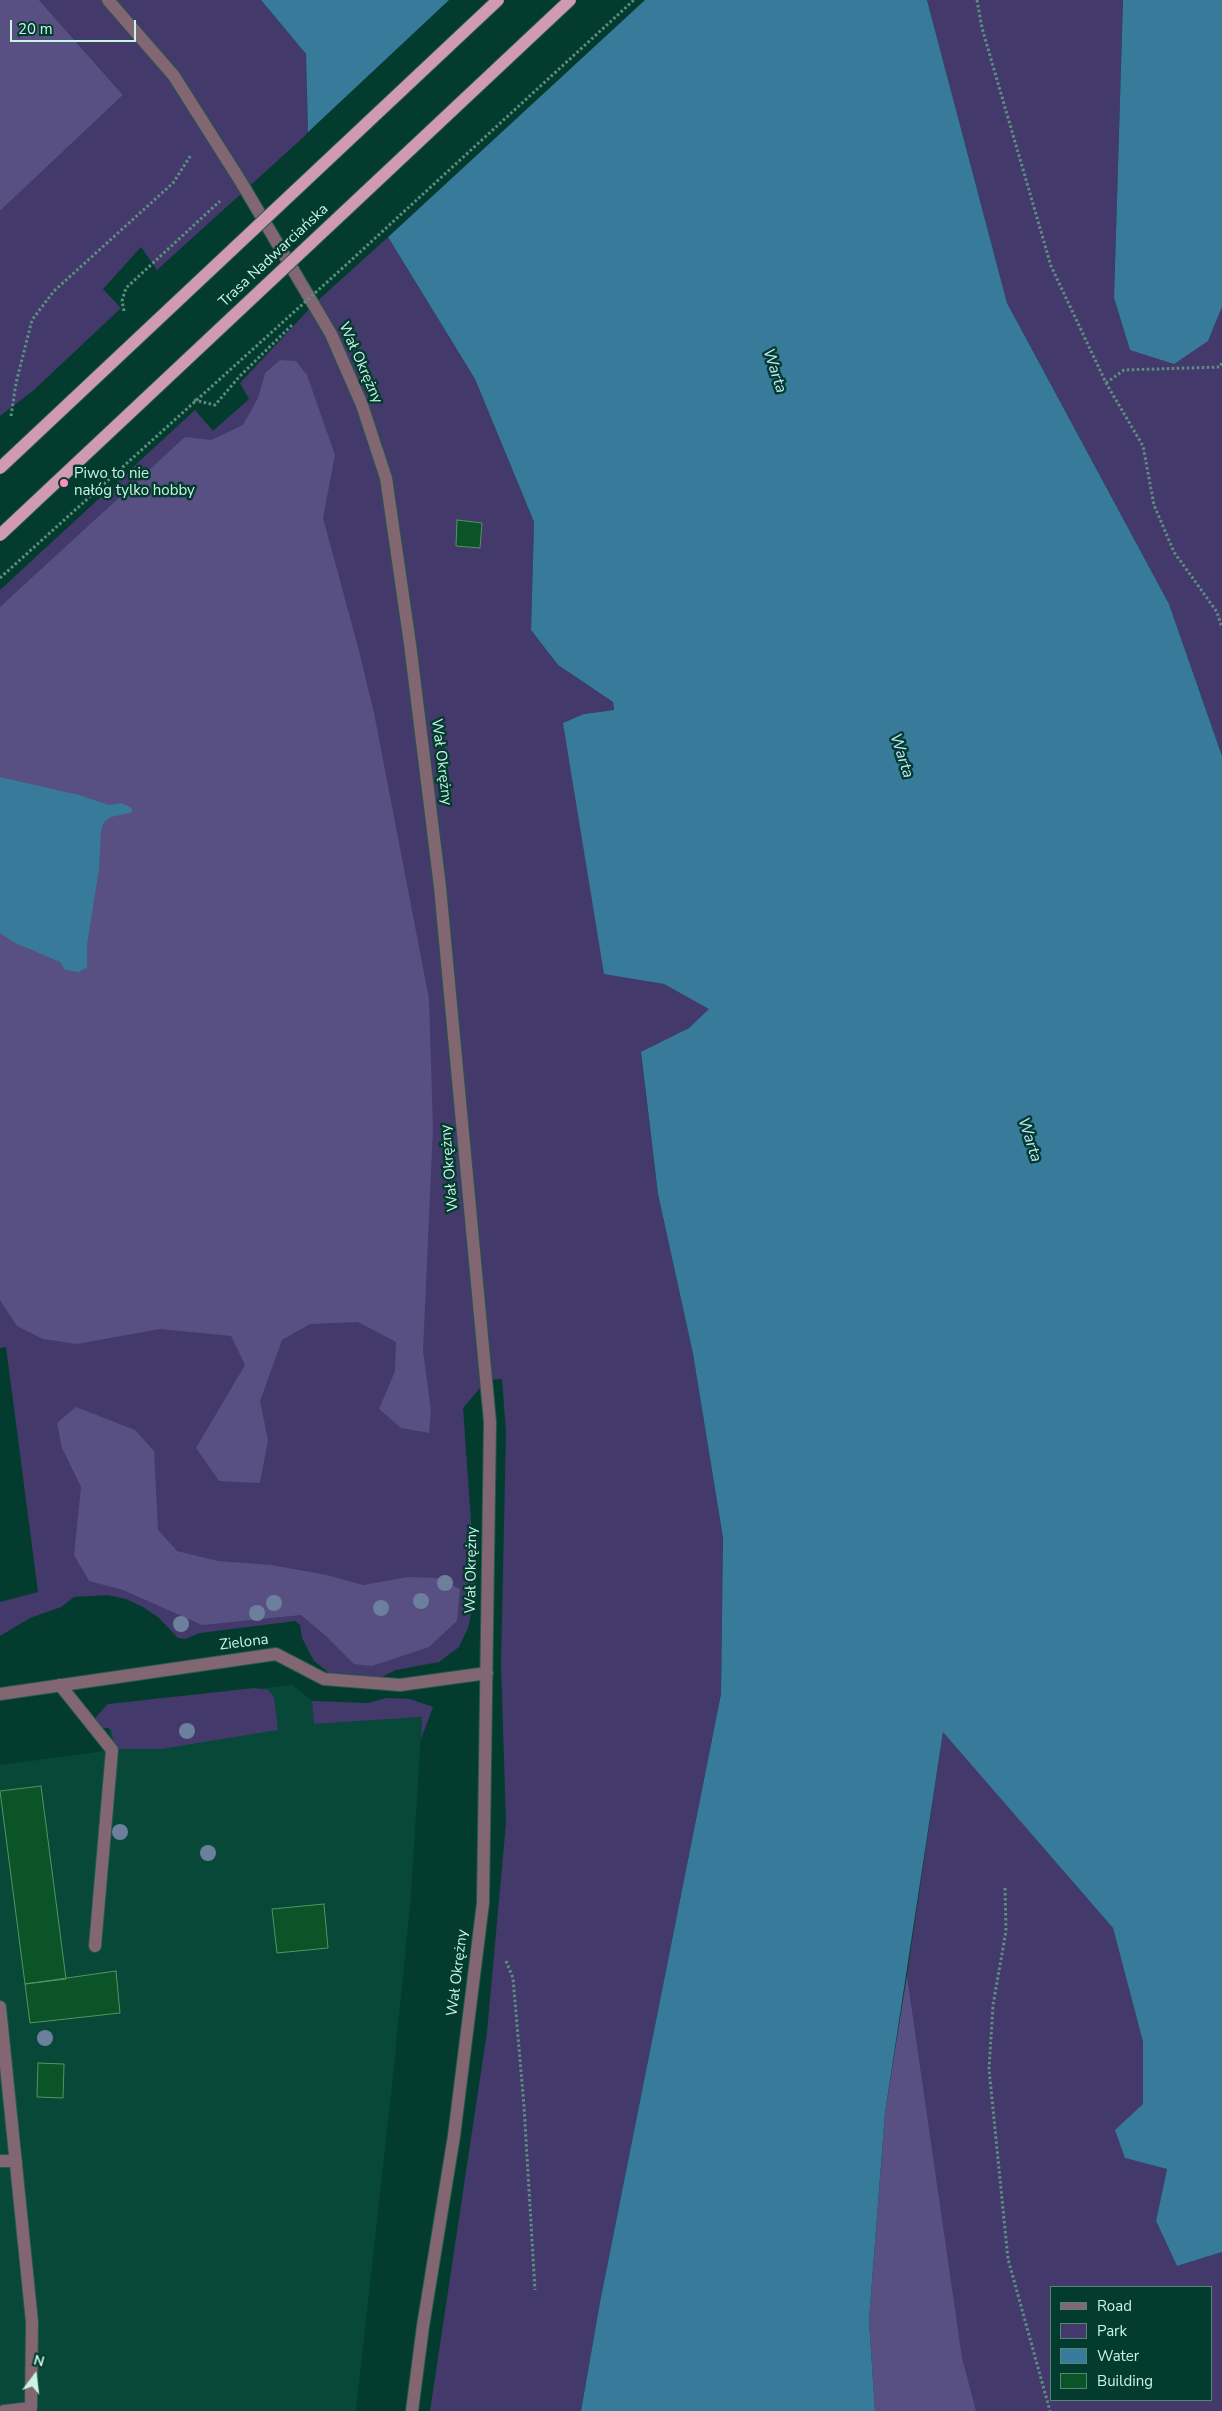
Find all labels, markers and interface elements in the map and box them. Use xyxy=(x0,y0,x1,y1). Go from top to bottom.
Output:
scale bar xyxy=(12,10,139,42)
text: 20 m xyxy=(18,19,53,39)
street label: Trasa Nadwarciańska xyxy=(216,201,332,311)
street label: Wał Okrężny xyxy=(334,319,386,407)
water label: Warta xyxy=(758,346,790,396)
place label: Piwo to nie nałóg tylko hobby xyxy=(74,465,195,500)
marker: Piwo to nie nałóg tylko hobby xyxy=(58,477,70,489)
street label: Wał Okrężny xyxy=(427,718,455,806)
water label: Warta xyxy=(885,731,917,781)
water label: Warta xyxy=(1013,1115,1045,1165)
street label: Wał Okrężny xyxy=(437,1124,463,1212)
street label: Wał Okrężny xyxy=(462,1526,482,1614)
street label: Zielona xyxy=(218,1631,270,1655)
street label: Wał Okrężny xyxy=(444,1929,472,2017)
legend xyxy=(1050,2286,1212,2401)
text: Road xyxy=(1097,2296,1132,2316)
text: Park xyxy=(1097,2321,1127,2341)
text: Water xyxy=(1097,2346,1139,2366)
text: N xyxy=(31,2350,47,2372)
north arrow xyxy=(10,2351,60,2401)
text: Building xyxy=(1097,2371,1153,2391)

